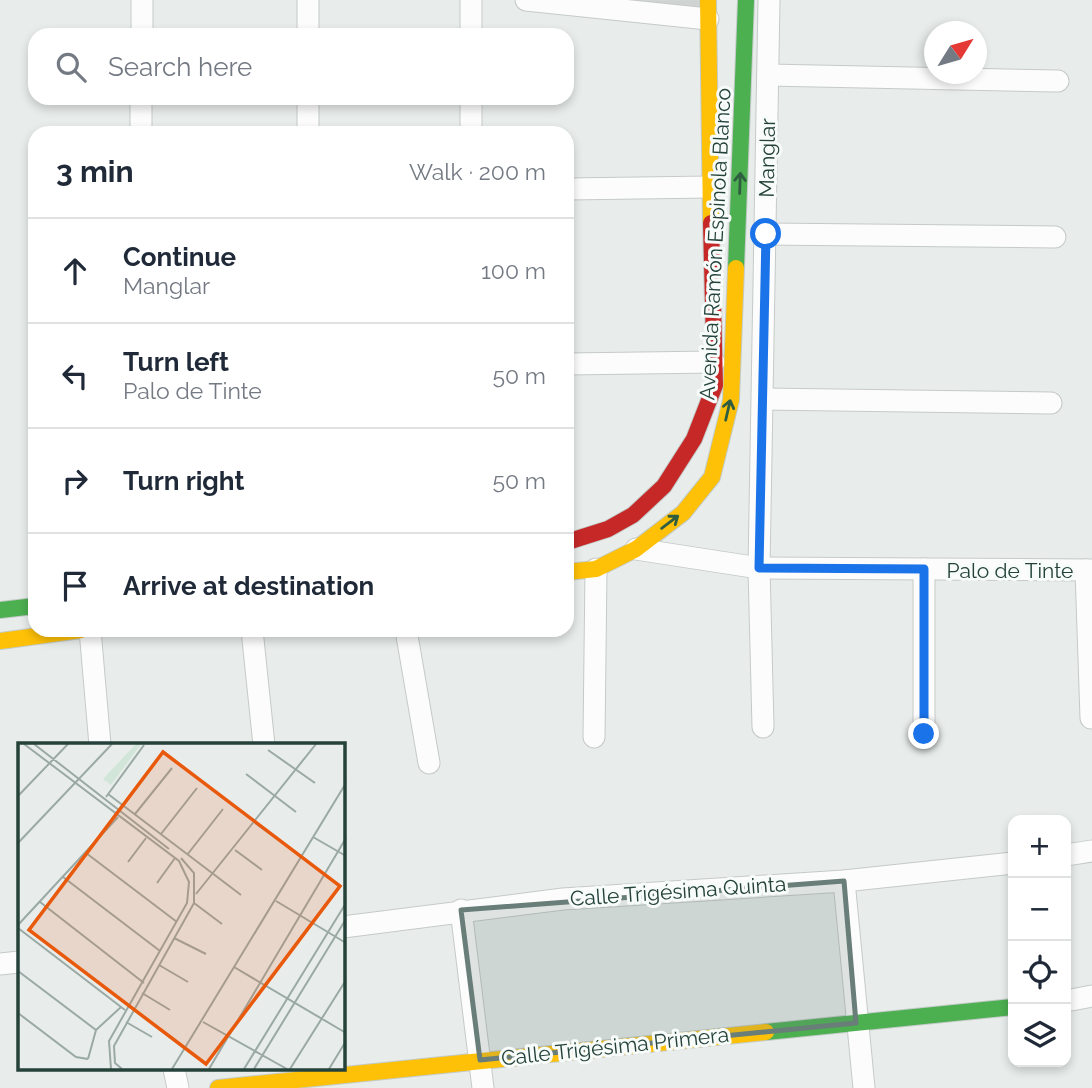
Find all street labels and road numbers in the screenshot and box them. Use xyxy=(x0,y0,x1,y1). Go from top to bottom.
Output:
street label: Avenida Ramón Espinola Blanco xyxy=(694,87,736,401)
street label: Manglar xyxy=(754,117,780,198)
street label: Palo de Tinte xyxy=(947,558,1073,583)
street label: Calle Trigésima Quinta xyxy=(569,871,787,911)
street label: Calle Trigésima Primera xyxy=(500,1022,730,1070)

